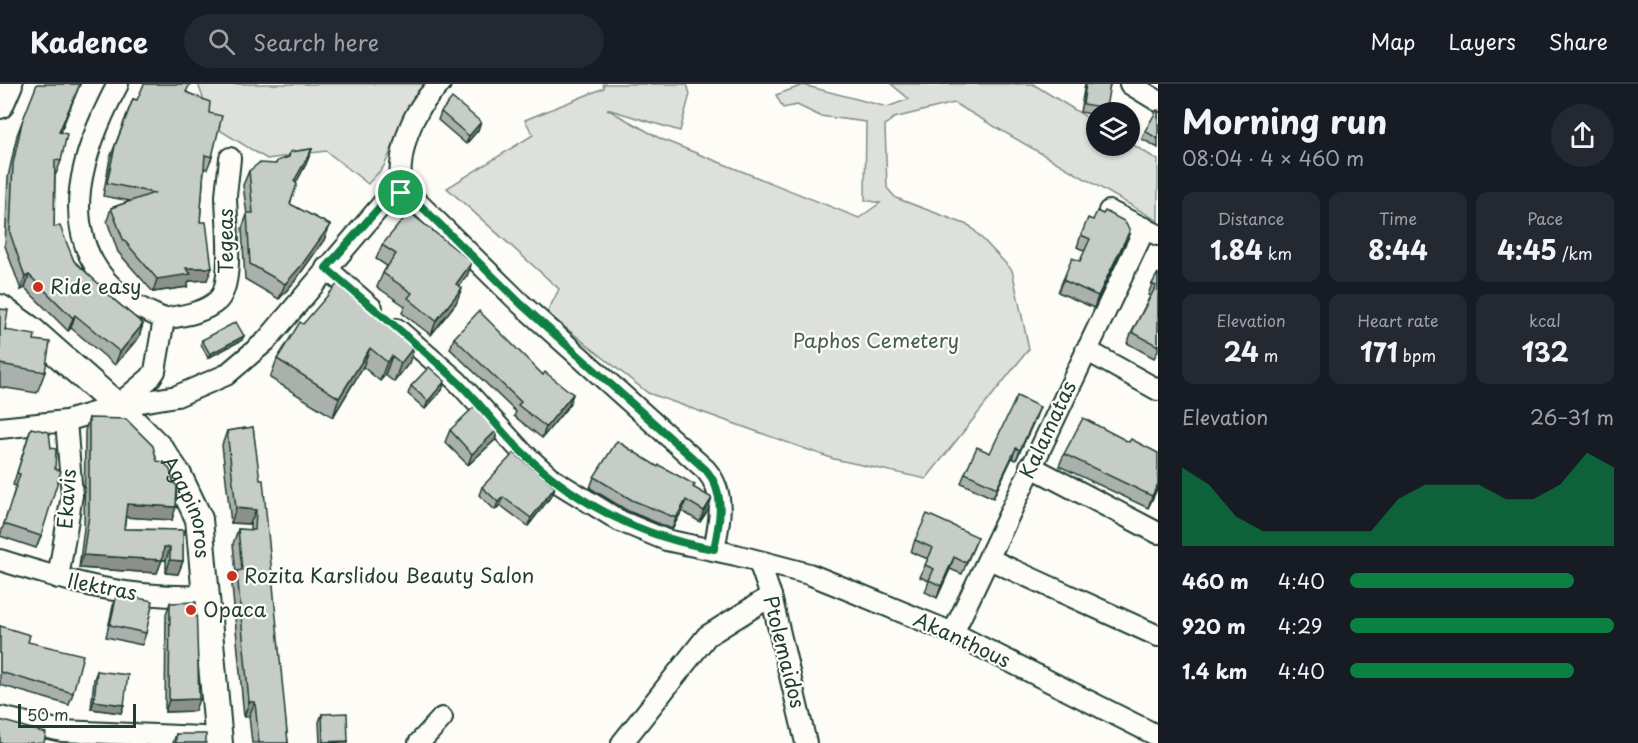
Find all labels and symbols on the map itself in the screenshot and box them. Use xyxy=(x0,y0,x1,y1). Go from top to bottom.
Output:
pin xyxy=(375,167,426,218)
street label: Tegeas xyxy=(210,208,240,274)
place label: Ride easy xyxy=(50,271,142,301)
marker: Ride easy xyxy=(31,280,45,294)
park label: Paphos Cemetery xyxy=(793,325,959,355)
street label: Kalamatas xyxy=(1011,376,1083,484)
street label: Agapinoros xyxy=(155,449,218,559)
street label: Ekavis xyxy=(49,468,83,530)
place label: Rozita Karslidou Beauty Salon xyxy=(244,560,534,590)
street label: Ilektras xyxy=(65,565,140,607)
marker: Rozita Karslidou Beauty Salon xyxy=(225,569,239,583)
street label: Ptolemaidos xyxy=(757,592,813,711)
place label: Opaca xyxy=(203,594,267,624)
marker: Opaca xyxy=(184,603,198,617)
street label: Akanthous xyxy=(909,604,1016,675)
scale bar xyxy=(18,701,136,728)

